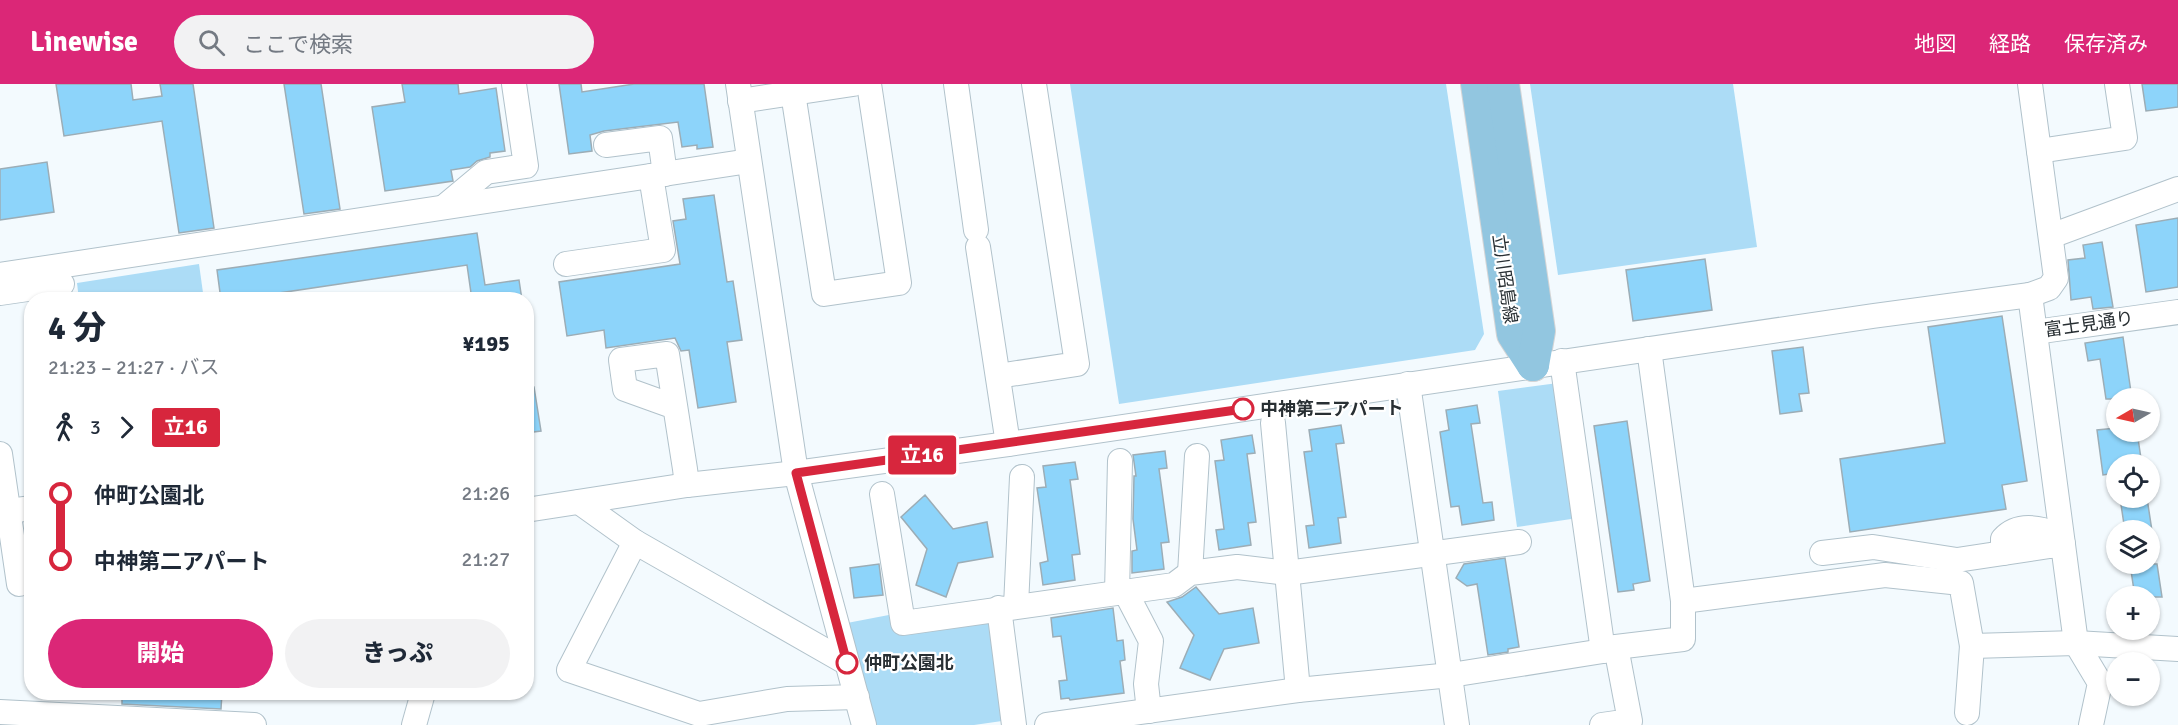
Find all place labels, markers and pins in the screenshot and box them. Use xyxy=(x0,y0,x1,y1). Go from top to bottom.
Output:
marker: 中神第二アパート xyxy=(1232,398,1254,420)
place label: 中神第二アパート xyxy=(1260,398,1404,420)
marker: 仲町公園北 xyxy=(836,652,858,674)
place label: 仲町公園北 xyxy=(864,652,954,674)

